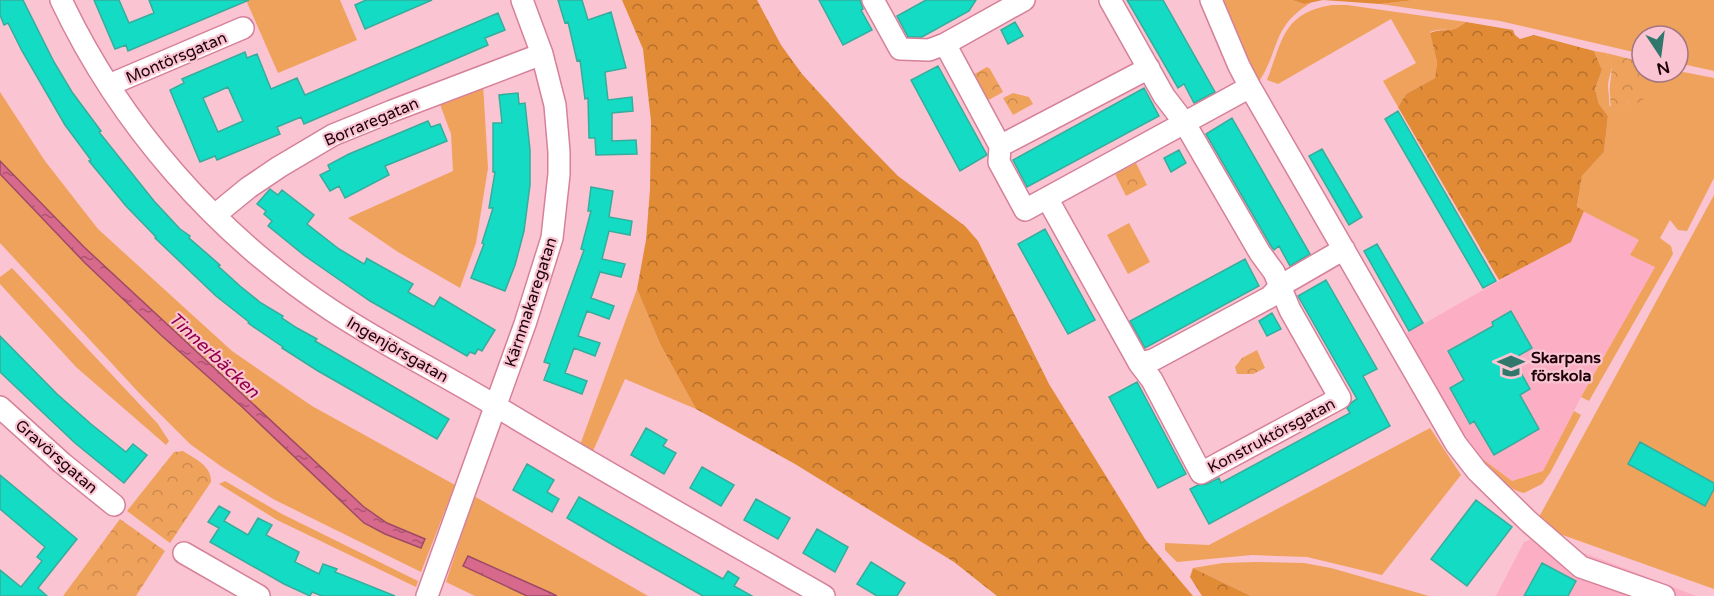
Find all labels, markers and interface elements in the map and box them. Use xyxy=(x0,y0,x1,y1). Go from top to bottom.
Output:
north arrow xyxy=(1630,24,1690,84)
street label: Montörsgatan xyxy=(123,28,230,88)
text: N xyxy=(1655,56,1672,79)
street label: Borraregatan xyxy=(321,93,422,151)
street label: Kärnmakaregatan xyxy=(501,235,561,370)
water label: Tinnerbäcken xyxy=(164,307,265,403)
street label: Ingenjörsgatan xyxy=(343,313,452,387)
place label: Skarpans förskola xyxy=(1530,348,1601,386)
school or university icon: Skarpans förskola xyxy=(1496,351,1526,381)
street label: Konstruktörsgatan xyxy=(1204,394,1339,478)
street label: Gravörsgatan xyxy=(11,416,102,498)

